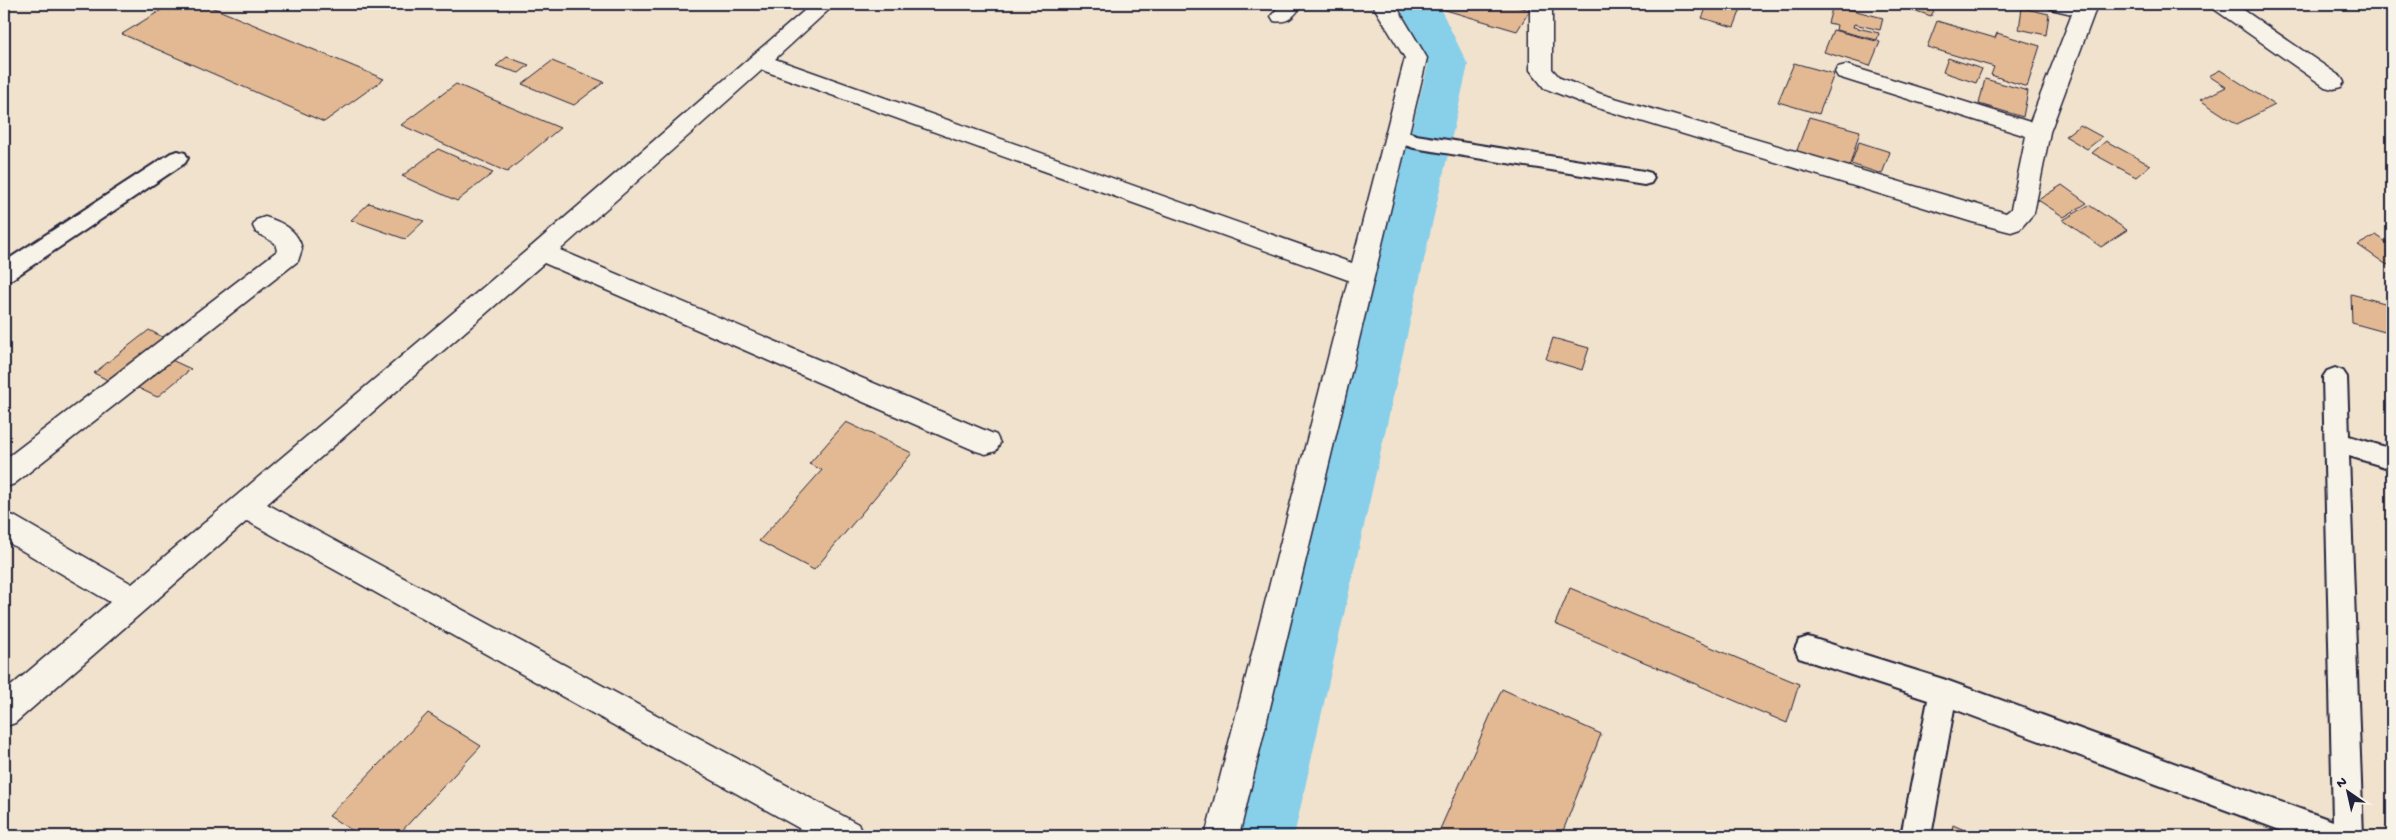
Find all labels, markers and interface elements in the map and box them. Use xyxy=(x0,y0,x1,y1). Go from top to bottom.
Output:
north arrow xyxy=(2324,768,2374,818)
text: N xyxy=(2334,774,2351,793)

